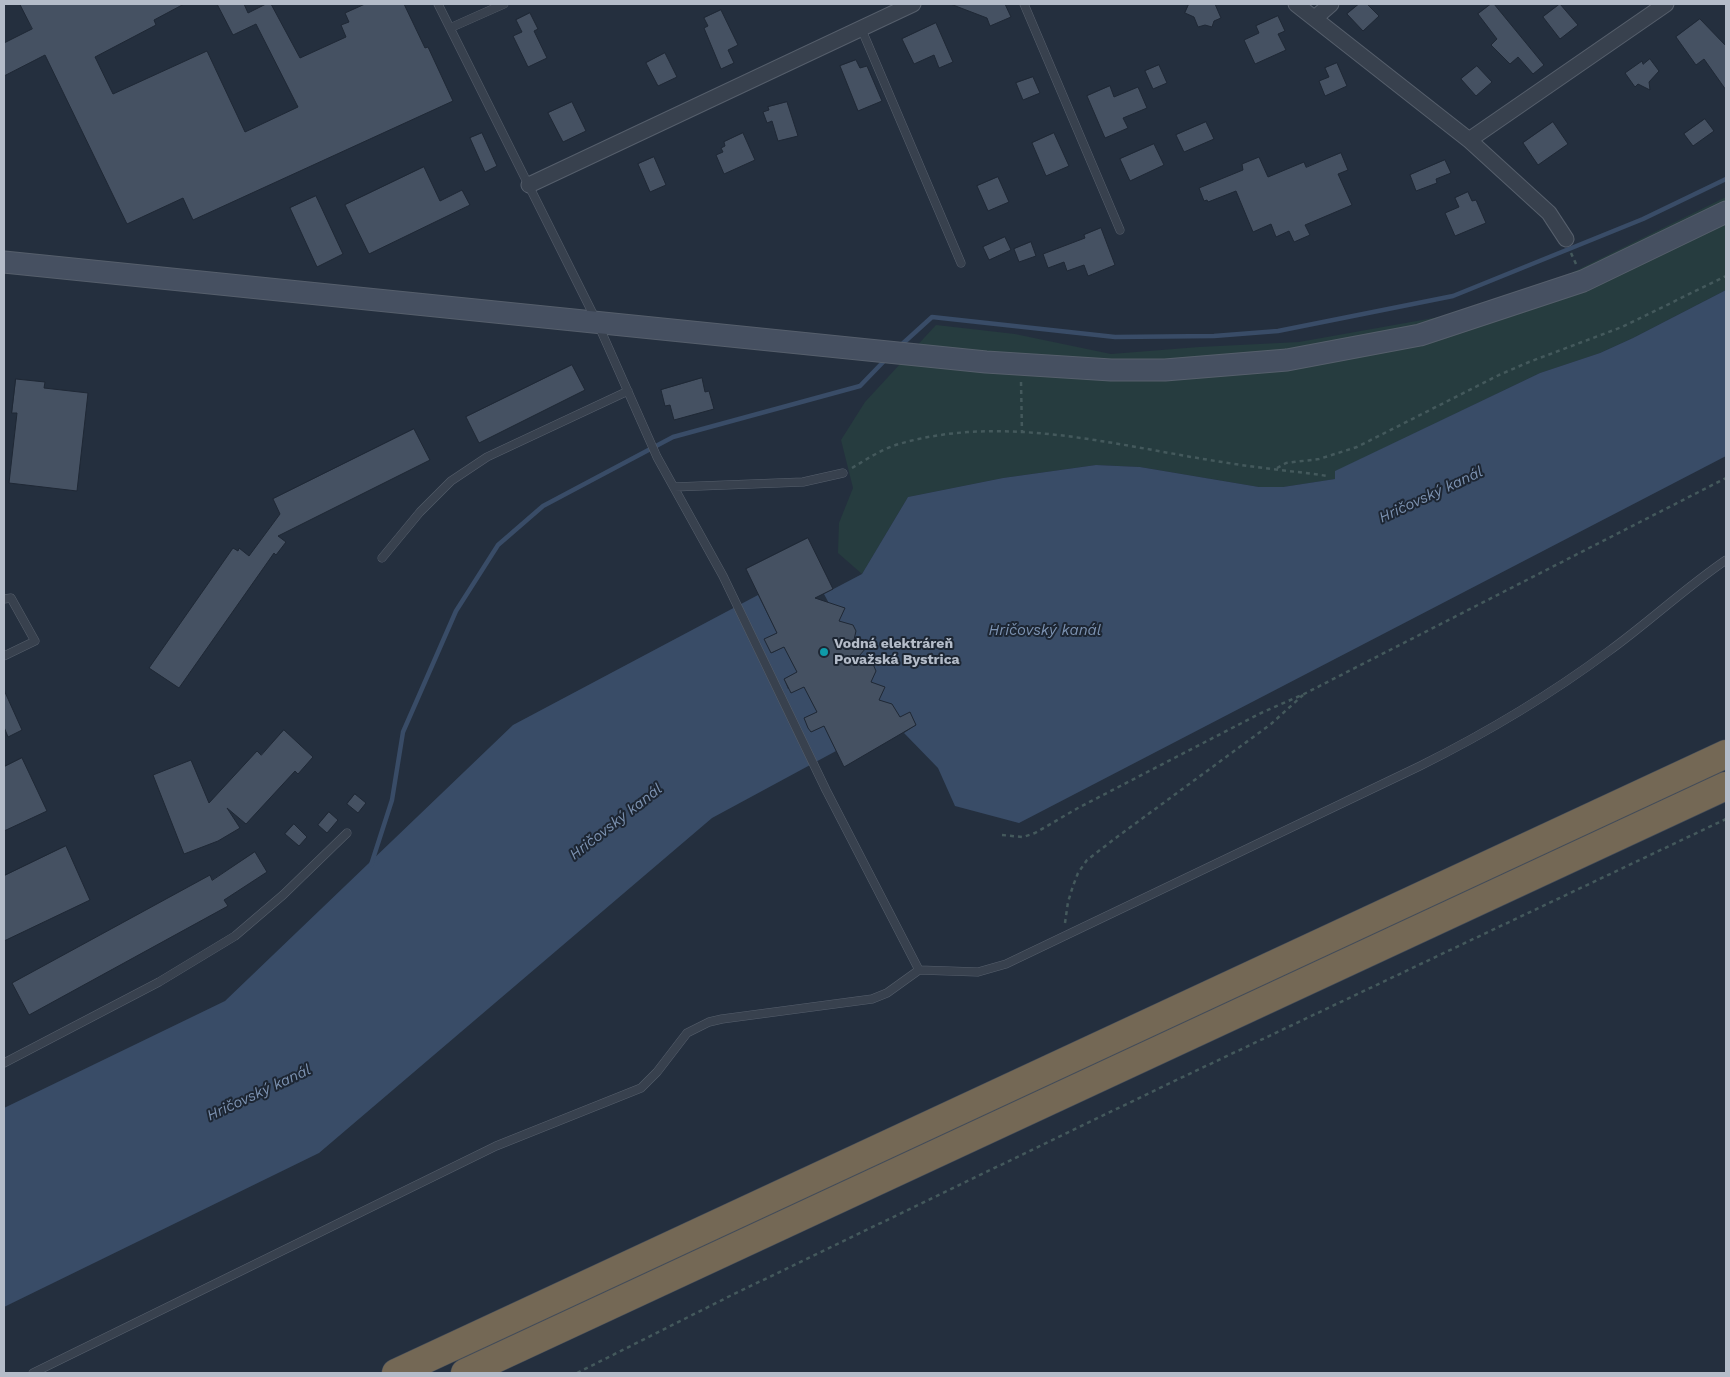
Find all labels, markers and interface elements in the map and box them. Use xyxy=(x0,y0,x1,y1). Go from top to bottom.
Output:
water label: Hričovský kanál xyxy=(1376,463,1486,527)
water label: Hričovský kanál xyxy=(989,622,1101,640)
place label: Vodná elektráreň Považská Bystrica xyxy=(834,636,960,669)
marker: Vodná elektráreň Považská Bystrica xyxy=(818,646,830,658)
water label: Hričovský kanál xyxy=(566,780,666,864)
water label: Hričovský kanál xyxy=(204,1061,314,1125)

